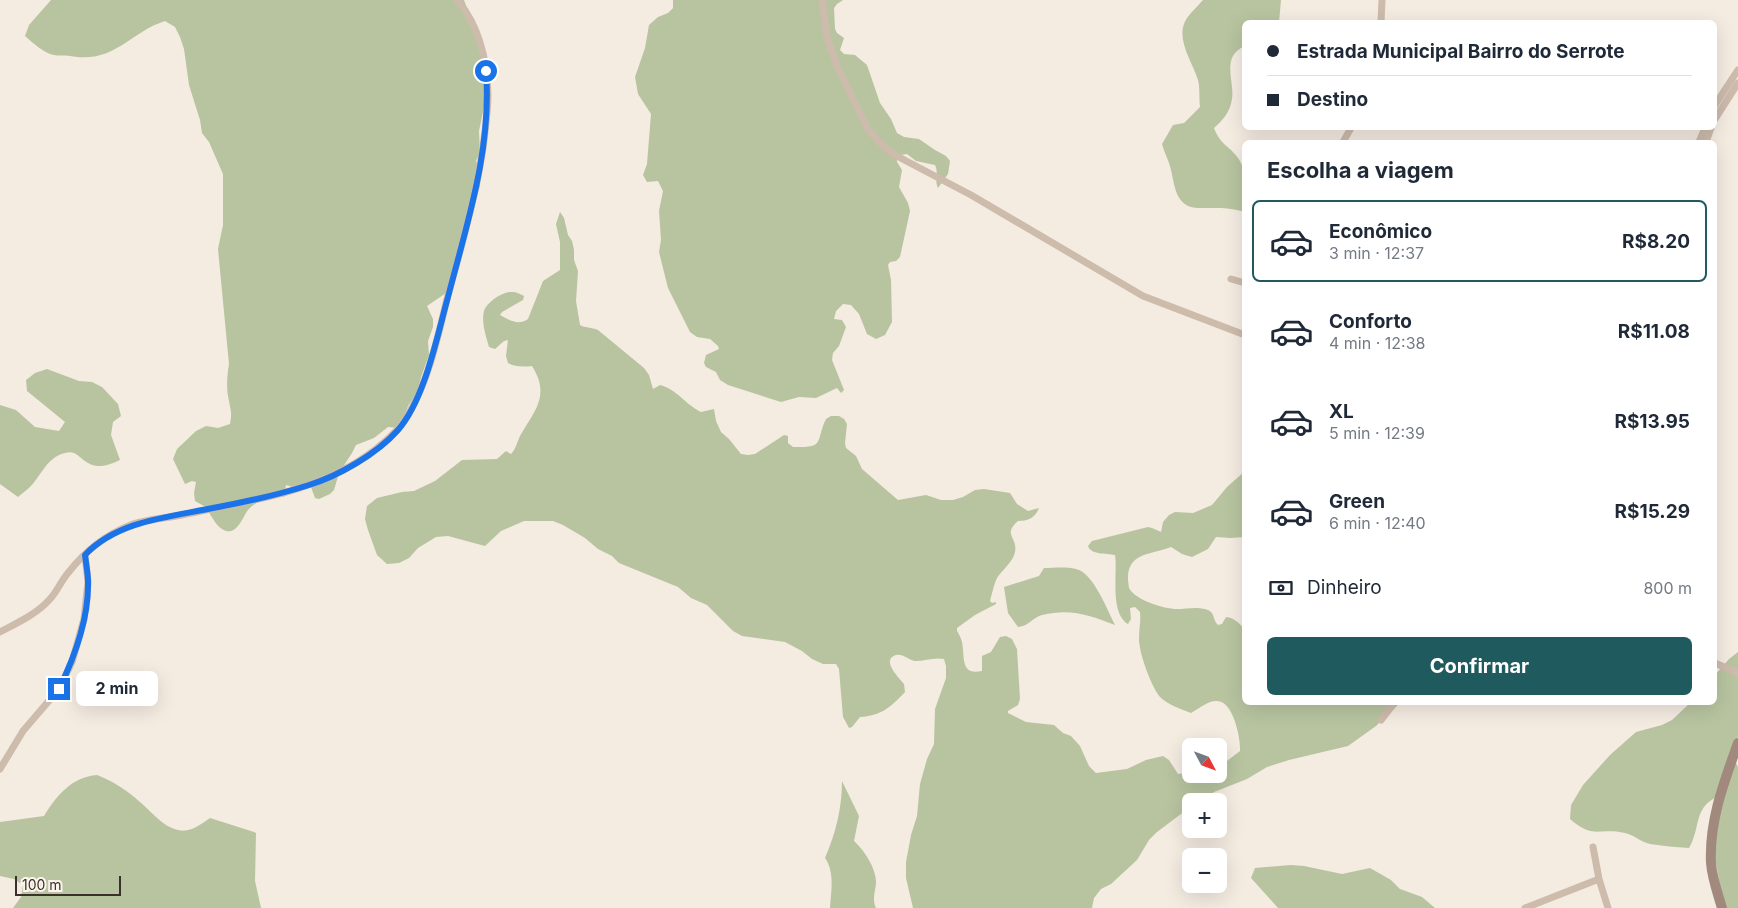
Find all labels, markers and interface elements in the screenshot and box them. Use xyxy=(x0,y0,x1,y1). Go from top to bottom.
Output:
text: Estrada Municipal Bairro do Serrote xyxy=(1297,40,1625,63)
route start xyxy=(475,60,497,82)
text: Destino xyxy=(1297,88,1368,111)
text: Escolha a viagem xyxy=(1267,157,1454,183)
icon: car xyxy=(1269,219,1314,264)
text: Econômico xyxy=(1329,220,1432,243)
text: R$8.20 xyxy=(1622,230,1690,253)
text: 3 min · 12:37 xyxy=(1329,243,1424,263)
icon: car xyxy=(1269,309,1314,354)
text: Conforto xyxy=(1329,310,1412,333)
text: R$11.08 xyxy=(1618,320,1690,343)
text: 4 min · 12:38 xyxy=(1329,333,1425,353)
icon: car xyxy=(1269,399,1314,444)
text: XL xyxy=(1329,400,1354,423)
text: R$13.95 xyxy=(1614,410,1690,433)
text: 5 min · 12:39 xyxy=(1329,423,1425,443)
icon: car xyxy=(1269,489,1314,534)
text: Green xyxy=(1329,490,1385,513)
text: R$15.29 xyxy=(1615,500,1690,523)
text: 6 min · 12:40 xyxy=(1329,513,1426,533)
icon: cash xyxy=(1267,574,1295,602)
text: Dinheiro xyxy=(1307,576,1382,599)
text: 800 m xyxy=(1643,578,1692,598)
button: Confirmar xyxy=(1267,637,1692,695)
callout: 2 min xyxy=(76,672,159,706)
route end xyxy=(48,678,70,700)
text: 2 min xyxy=(96,678,138,698)
north arrow xyxy=(1182,738,1228,782)
map controls xyxy=(1182,738,1227,893)
button: + xyxy=(1182,793,1227,838)
button: − xyxy=(1182,848,1227,893)
scale bar xyxy=(15,873,121,896)
text: 100 m xyxy=(22,876,62,893)

